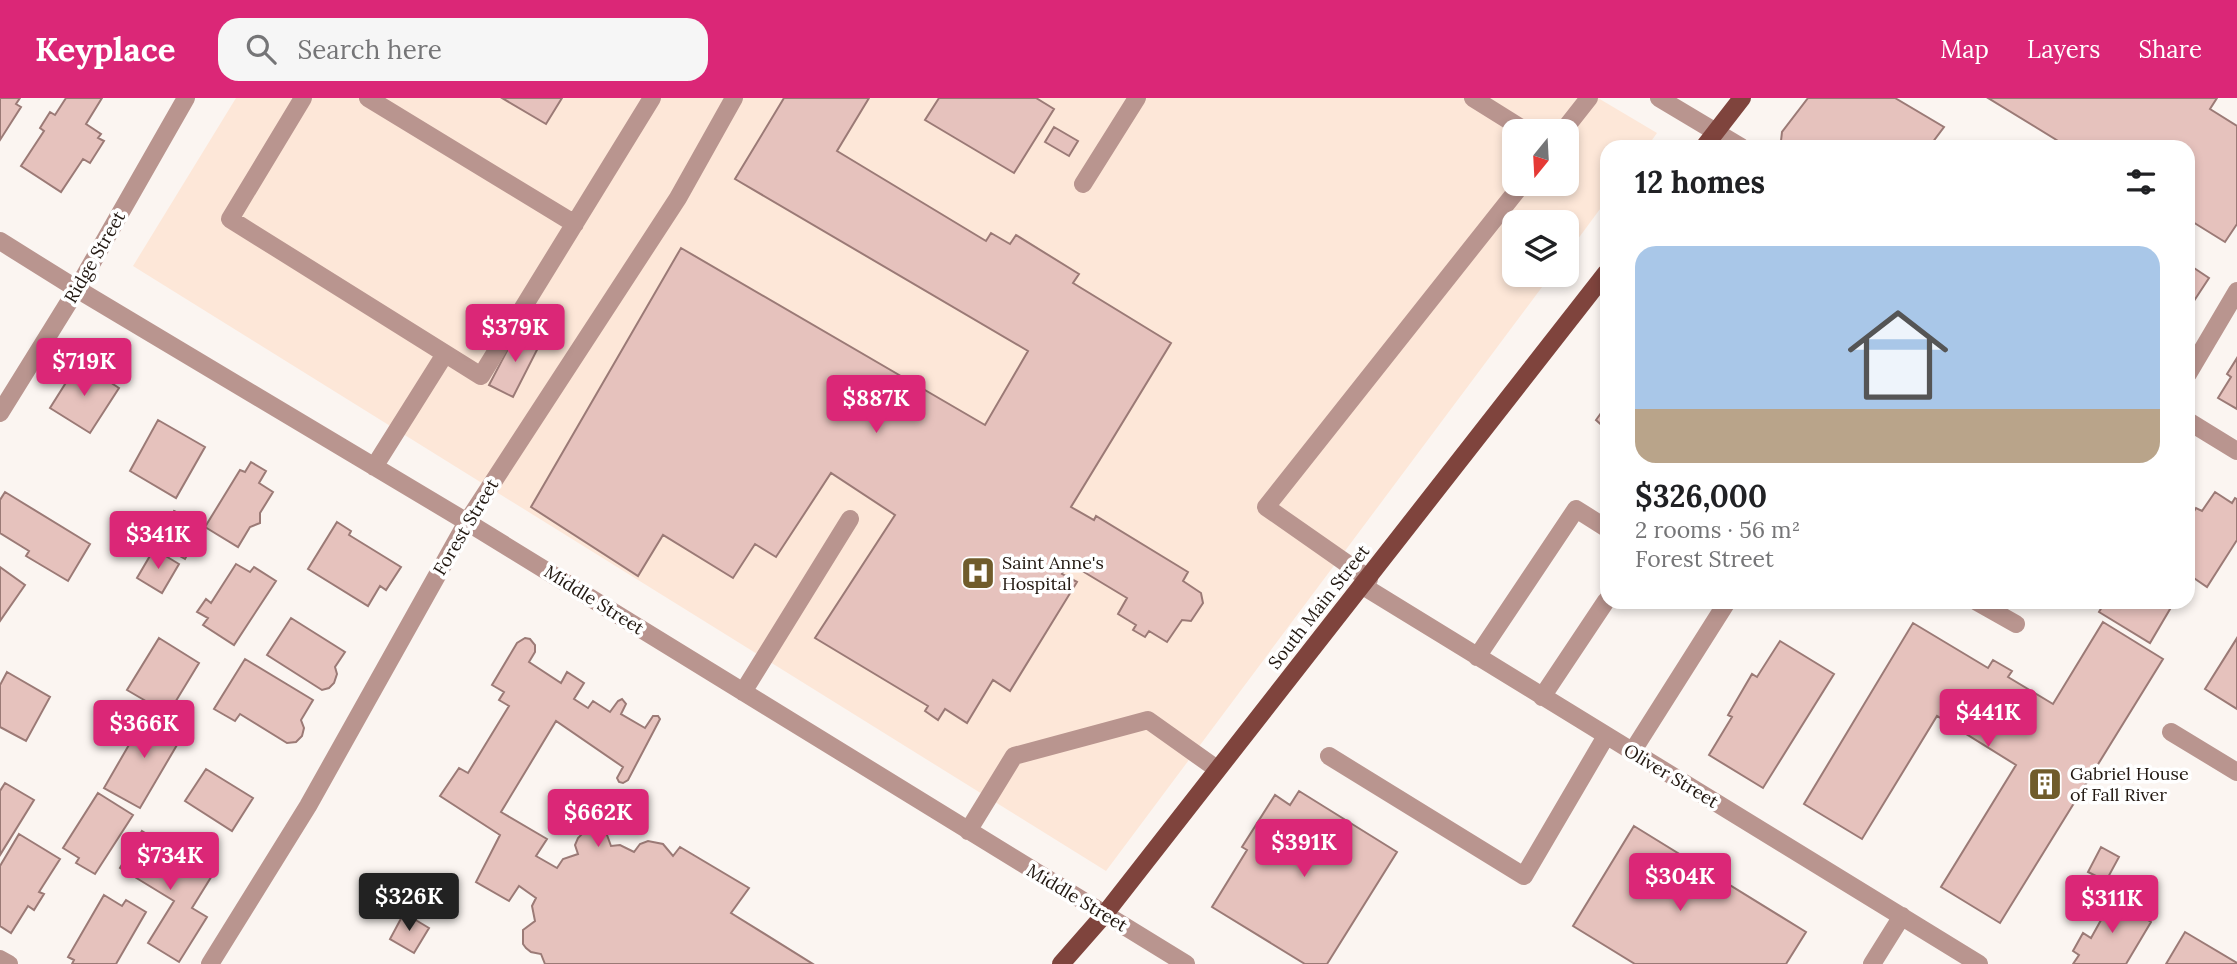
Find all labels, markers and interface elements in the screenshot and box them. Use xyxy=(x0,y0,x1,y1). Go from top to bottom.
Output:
search box xyxy=(218,18,708,81)
text: Keyplace xyxy=(35,28,176,70)
icon: search xyxy=(242,30,280,68)
text: Search here xyxy=(298,33,442,66)
text: Map xyxy=(1940,34,1989,65)
text: Layers xyxy=(2027,34,2100,65)
text: Share xyxy=(2138,34,2202,65)
north arrow xyxy=(1502,119,1578,196)
map controls xyxy=(1502,119,1579,287)
text: 12 homes xyxy=(1635,163,1765,201)
icon: filters xyxy=(2122,163,2160,201)
street label: Ridge Street xyxy=(59,207,130,307)
button: layers xyxy=(1502,210,1579,287)
icon: home xyxy=(1835,292,1961,418)
pin: $379K xyxy=(466,304,564,364)
text: $379K xyxy=(482,312,548,341)
pin: $719K xyxy=(35,338,133,398)
text: $719K xyxy=(52,346,116,375)
pin: $887K xyxy=(827,376,925,435)
text: $887K xyxy=(843,383,910,412)
street label: Forest Street xyxy=(428,474,503,579)
text: $326,000 xyxy=(1635,477,1767,515)
pin: $341K xyxy=(109,512,207,571)
text: 2 rooms · 56 m² xyxy=(1635,515,1800,544)
text: $341K xyxy=(126,519,190,548)
street label: South Main Street xyxy=(1263,540,1374,673)
text: Forest Street xyxy=(1635,544,1774,573)
place label: Saint Anne's Hospital xyxy=(1002,551,1104,595)
hospital icon: Saint Anne's Hospital xyxy=(959,554,997,592)
street label: Middle Street xyxy=(540,560,649,639)
pin: $441K xyxy=(1939,690,2037,749)
text: $441K xyxy=(1956,697,2020,726)
pin: $366K xyxy=(95,700,193,760)
text: $366K xyxy=(109,708,179,737)
street label: Oliver Street xyxy=(1620,738,1723,813)
place label: Gabriel House of Fall River xyxy=(2070,762,2189,806)
building icon: Gabriel House of Fall River xyxy=(2026,765,2064,803)
pin: $662K xyxy=(549,790,647,849)
text: $662K xyxy=(564,797,632,826)
pin: $391K xyxy=(1255,820,1353,879)
text: $391K xyxy=(1271,827,1337,856)
pin: $734K xyxy=(121,832,219,892)
text: $734K xyxy=(137,840,203,869)
pin: $304K xyxy=(1631,854,1729,913)
street label: Middle Street xyxy=(1023,858,1132,937)
text: $304K xyxy=(1645,861,1715,890)
pin: $326K xyxy=(360,874,458,933)
pin: $311K xyxy=(2063,876,2161,935)
text: $326K xyxy=(375,881,443,910)
text: $311K xyxy=(2081,883,2143,912)

